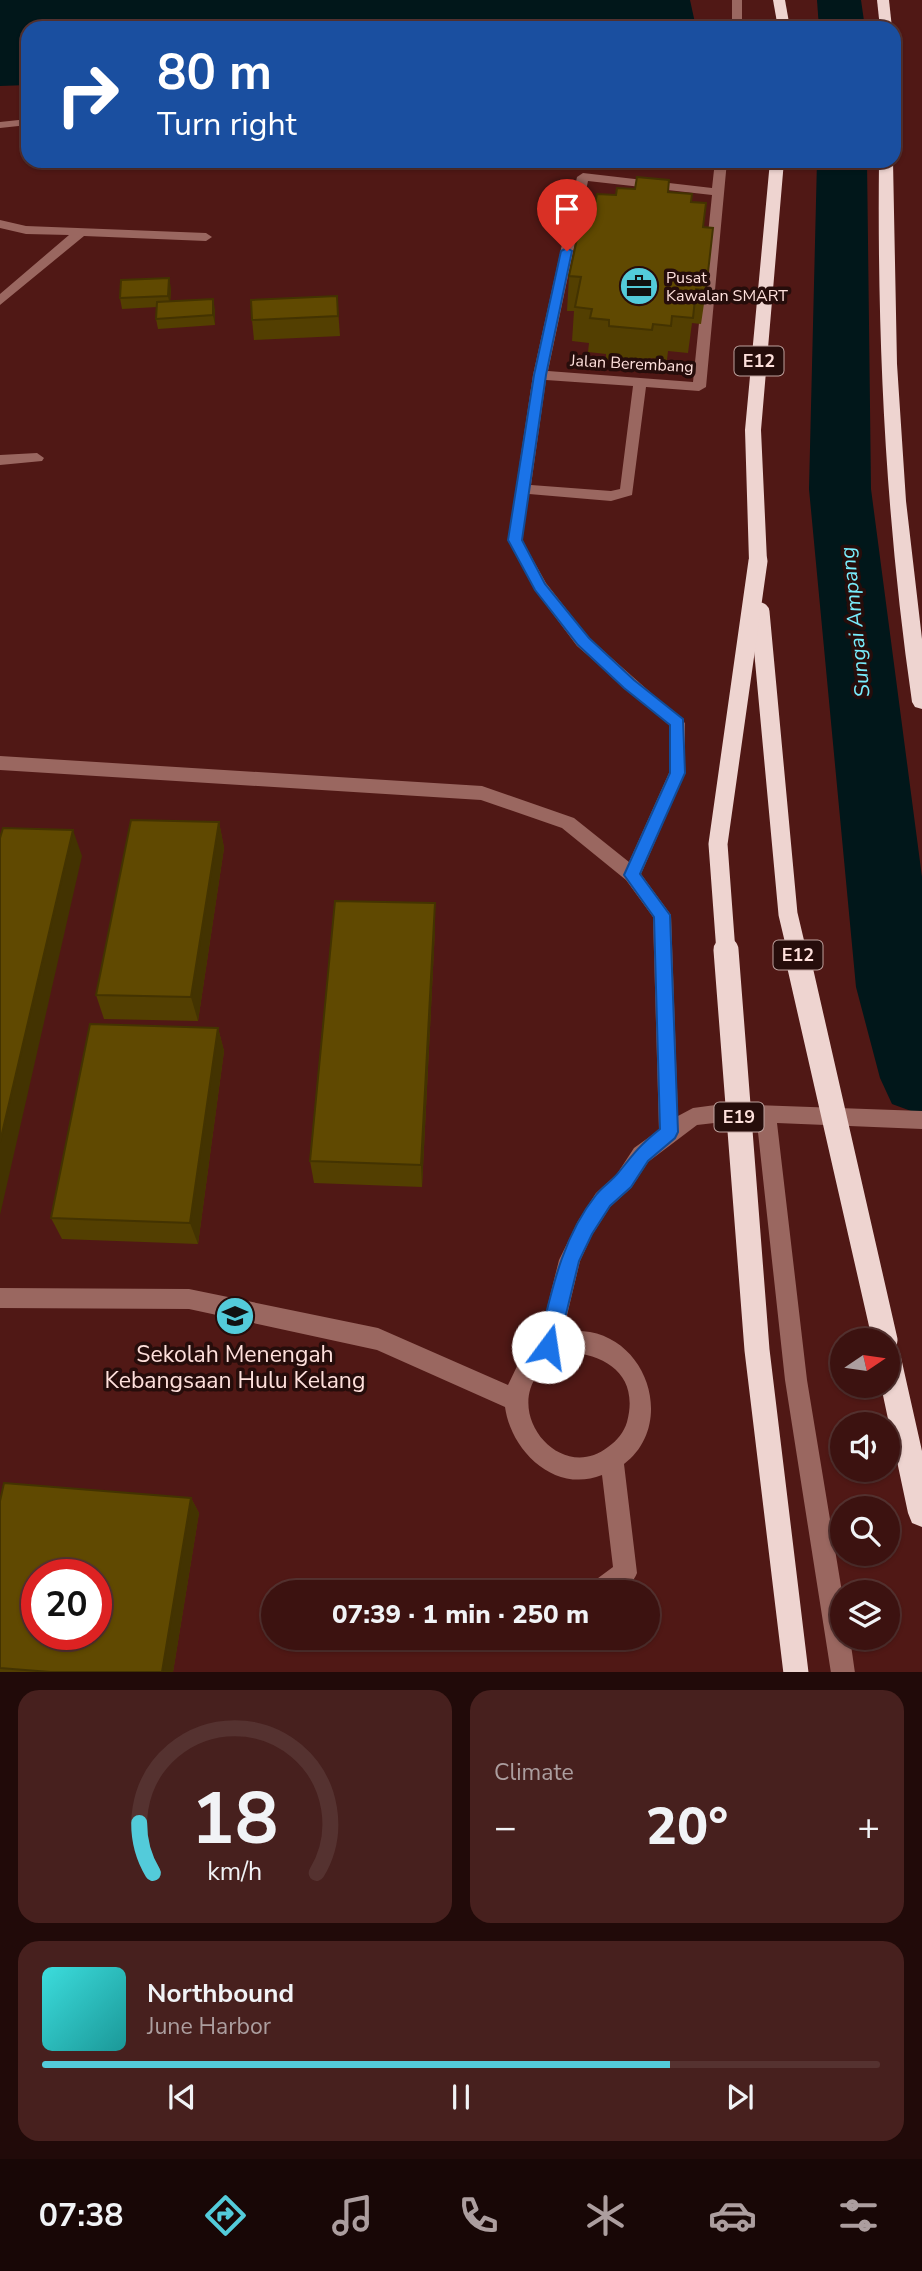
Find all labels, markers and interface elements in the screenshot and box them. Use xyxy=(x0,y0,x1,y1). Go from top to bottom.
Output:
text: 80 m xyxy=(157,39,272,106)
icon: right xyxy=(42,49,133,140)
text: Turn right xyxy=(157,103,297,146)
pin xyxy=(537,179,597,251)
icon: arrive xyxy=(548,190,586,228)
office icon: Pusat Kawalan SMART xyxy=(618,265,660,307)
place label: Pusat Kawalan SMART xyxy=(666,267,788,307)
road number: E12 xyxy=(734,346,784,376)
street label: Jalan Berembang xyxy=(569,350,694,378)
water label: Sungai Ampang xyxy=(833,545,877,699)
road number: E12 xyxy=(774,940,822,970)
road number: E19 xyxy=(714,1102,764,1132)
school or university icon: Sekolah Menengah Kebangsaan Hulu Kelang xyxy=(214,1295,256,1337)
position arrow xyxy=(511,1310,585,1384)
north arrow xyxy=(830,1328,900,1398)
map controls xyxy=(830,1328,900,1650)
place label: Sekolah Menengah Kebangsaan Hulu Kelang xyxy=(105,1339,365,1396)
button: sound xyxy=(830,1412,900,1482)
button: search xyxy=(830,1496,900,1566)
speed limit sign: 20 xyxy=(21,1559,112,1650)
button: layers xyxy=(830,1580,900,1650)
text: 07:39 · 1 min · 250 m xyxy=(332,1597,589,1632)
text: Climate xyxy=(494,1757,574,1788)
text: 18 xyxy=(191,1769,279,1869)
text: 20° xyxy=(646,1791,728,1862)
text: − xyxy=(494,1802,517,1853)
text: + xyxy=(857,1802,880,1853)
text: km/h xyxy=(207,1854,263,1888)
text: Northbound xyxy=(147,1976,294,2011)
text: June Harbor xyxy=(147,2011,271,2042)
icon: previous xyxy=(163,2078,201,2116)
icon: pause xyxy=(442,2078,480,2116)
icon: next xyxy=(721,2078,759,2116)
icon: directions xyxy=(201,2191,250,2240)
icon: music xyxy=(328,2191,377,2240)
icon: phone xyxy=(454,2191,503,2240)
icon: climate xyxy=(581,2191,630,2240)
icon: car xyxy=(708,2191,757,2240)
icon: filters xyxy=(834,2191,883,2240)
text: 07:38 xyxy=(39,2194,124,2237)

